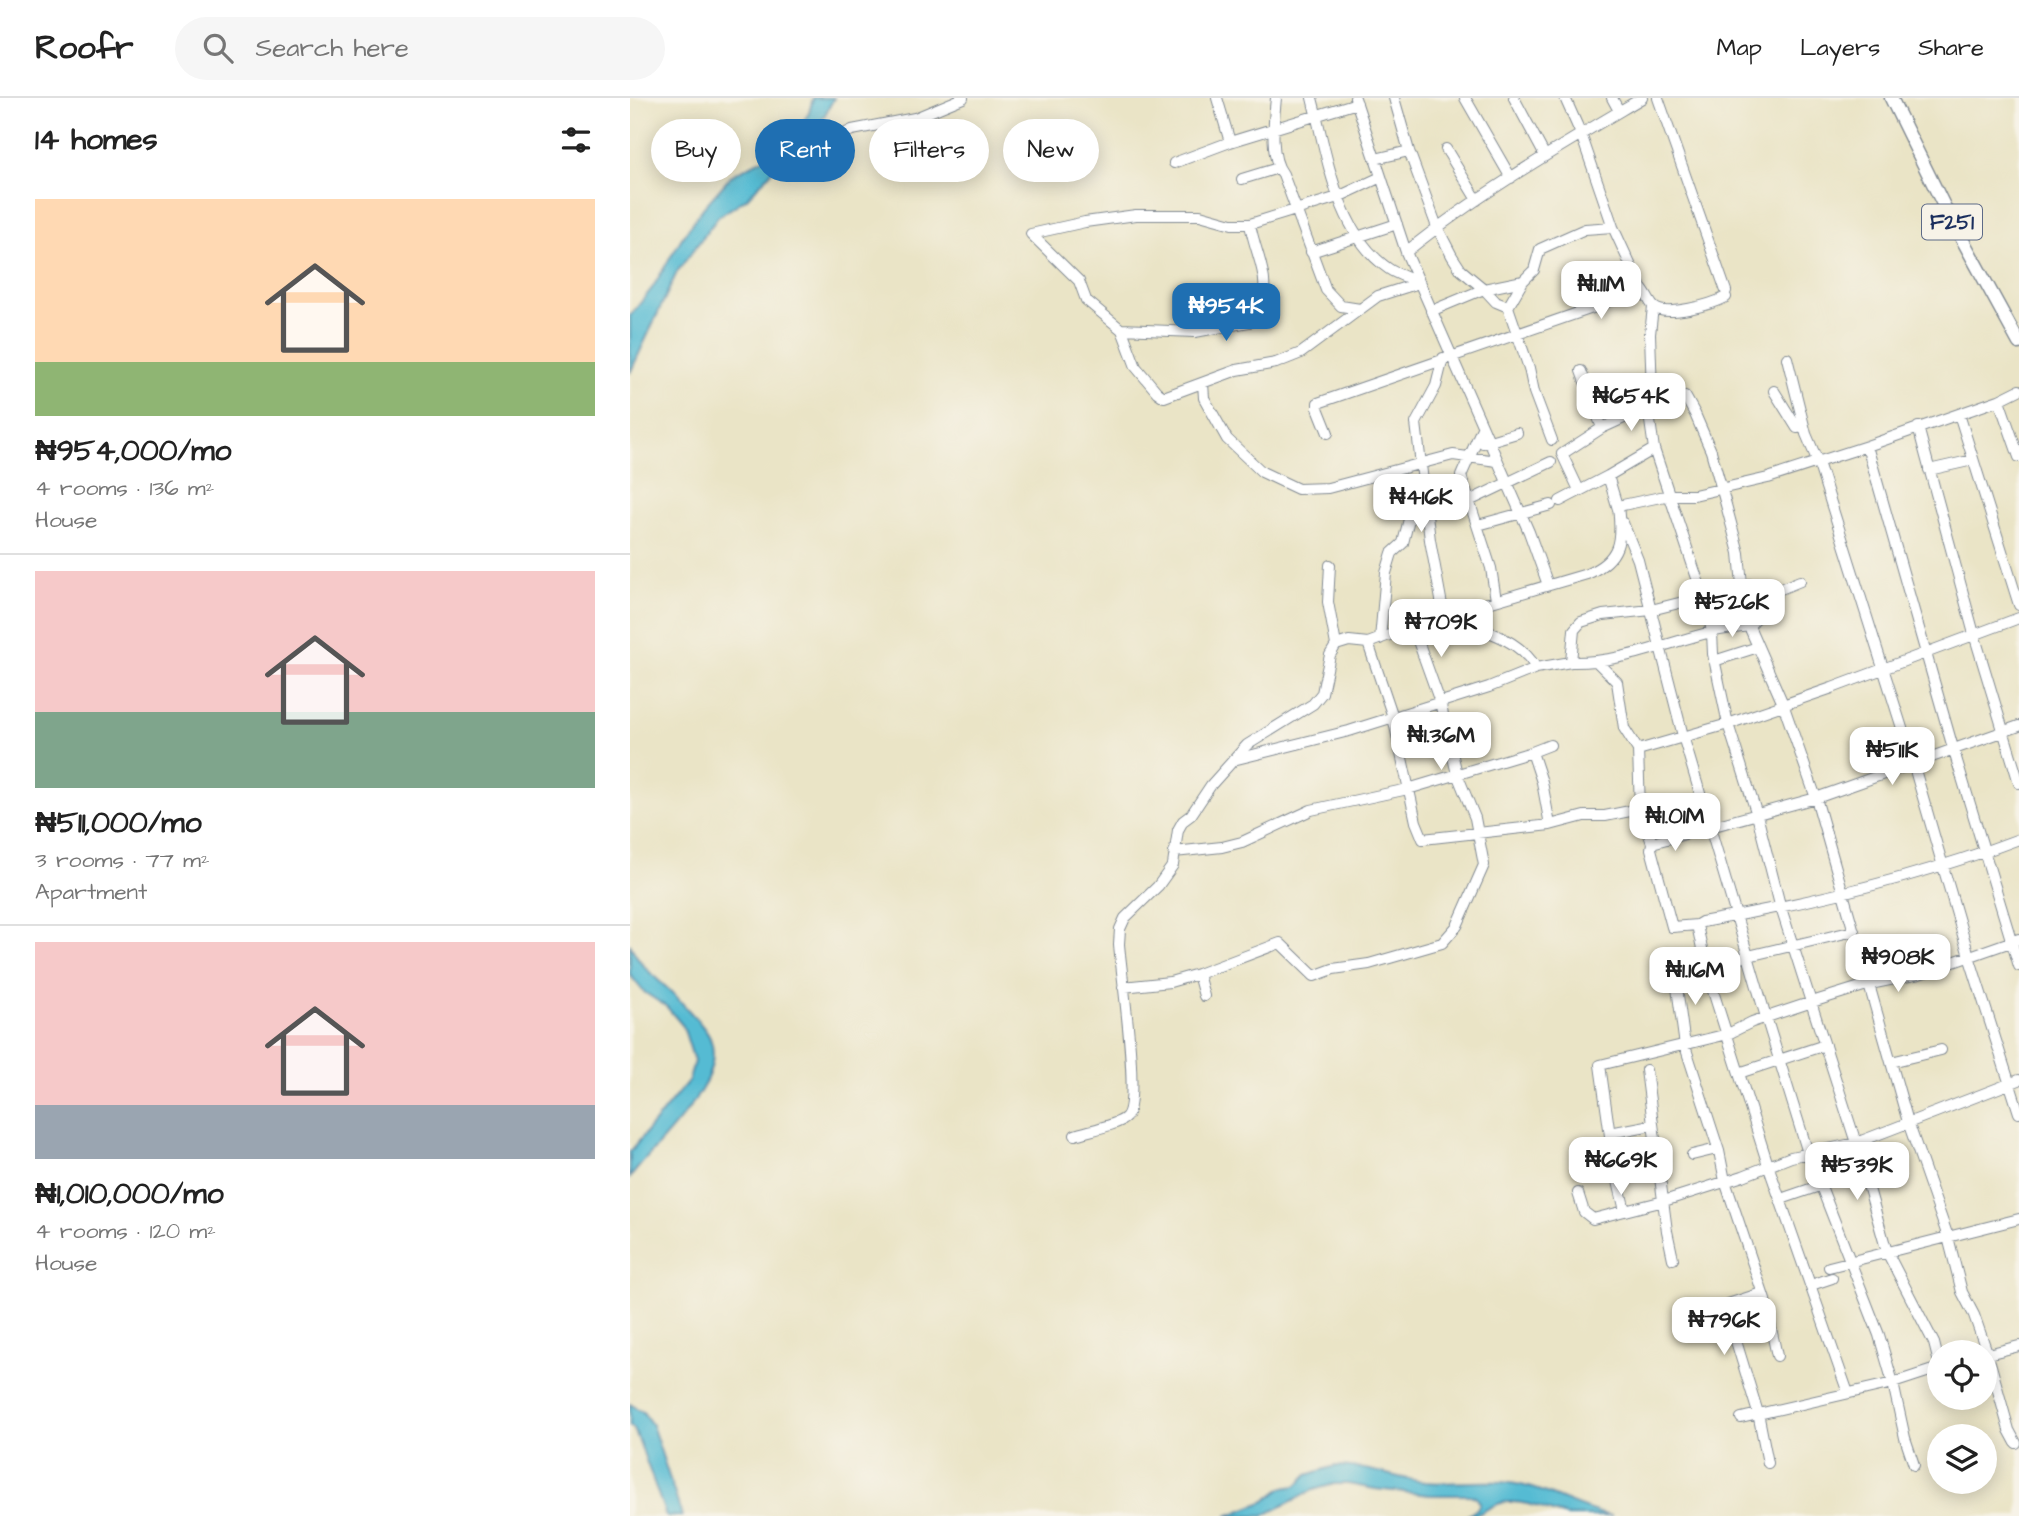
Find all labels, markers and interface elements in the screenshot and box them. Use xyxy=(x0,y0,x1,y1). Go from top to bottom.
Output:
search box xyxy=(175,17,665,80)
text: Roofr xyxy=(35,25,133,71)
icon: search xyxy=(199,29,237,67)
text: Search here xyxy=(255,30,409,66)
text: Map xyxy=(1717,31,1762,65)
text: Layers xyxy=(1800,31,1880,65)
text: Share xyxy=(1918,31,1984,65)
text: 14 homes xyxy=(35,119,158,161)
chip: Buy xyxy=(651,119,741,182)
chip: Rent xyxy=(755,119,855,182)
chip: Filters xyxy=(869,119,989,182)
chip: New xyxy=(1003,119,1099,182)
icon: filters xyxy=(557,121,595,159)
road number: F251 xyxy=(1922,204,1982,240)
icon: home xyxy=(252,245,378,371)
pin: ₦1.11M xyxy=(1544,262,1658,321)
text: ₦1.11M xyxy=(1577,268,1625,300)
pin: ₦954K xyxy=(1177,284,1275,343)
text: ₦954K xyxy=(1188,290,1264,322)
pin: ₦654K xyxy=(1582,374,1680,433)
text: ₦654K xyxy=(1593,380,1669,412)
text: ₦954,000/mo xyxy=(35,430,231,472)
text: 4 rooms · 136 m² xyxy=(35,472,214,504)
pin: ₦416K xyxy=(1372,474,1470,534)
text: ₦416K xyxy=(1389,481,1453,513)
text: House xyxy=(35,504,98,536)
pin: ₦526K xyxy=(1683,580,1781,639)
text: ₦526K xyxy=(1695,586,1769,618)
pin: ₦709K xyxy=(1392,600,1490,659)
text: ₦709K xyxy=(1405,606,1477,638)
icon: home xyxy=(252,617,378,743)
pin: ₦1.36M xyxy=(1384,712,1498,772)
text: ₦1.36M xyxy=(1407,719,1475,751)
pin: ₦511K xyxy=(1843,728,1941,787)
text: ₦511K xyxy=(1866,734,1918,766)
pin: ₦1.01M xyxy=(1618,794,1732,853)
text: ₦1.01M xyxy=(1645,800,1705,832)
text: ₦511,000/mo xyxy=(35,802,202,844)
text: 3 rooms · 77 m² xyxy=(35,844,210,876)
text: Apartment xyxy=(35,876,147,908)
pin: ₦908K xyxy=(1849,934,1947,994)
text: ₦908K xyxy=(1861,941,1935,973)
pin: ₦1.16M xyxy=(1638,948,1752,1007)
text: ₦1.16M xyxy=(1665,954,1725,986)
icon: home xyxy=(252,988,378,1114)
pin: ₦669K xyxy=(1572,1138,1670,1197)
pin: ₦539K xyxy=(1808,1142,1906,1202)
text: ₦669K xyxy=(1585,1144,1657,1176)
text: ₦539K xyxy=(1821,1149,1893,1181)
text: ₦1,010,000/mo xyxy=(35,1173,224,1215)
text: 4 rooms · 120 m² xyxy=(35,1215,216,1247)
text: House xyxy=(35,1247,98,1279)
pin: ₦796K xyxy=(1675,1298,1773,1357)
text: ₦796K xyxy=(1688,1304,1760,1336)
map controls xyxy=(1927,1340,1997,1494)
button: locate xyxy=(1927,1340,1997,1410)
button: layers xyxy=(1927,1424,1997,1494)

